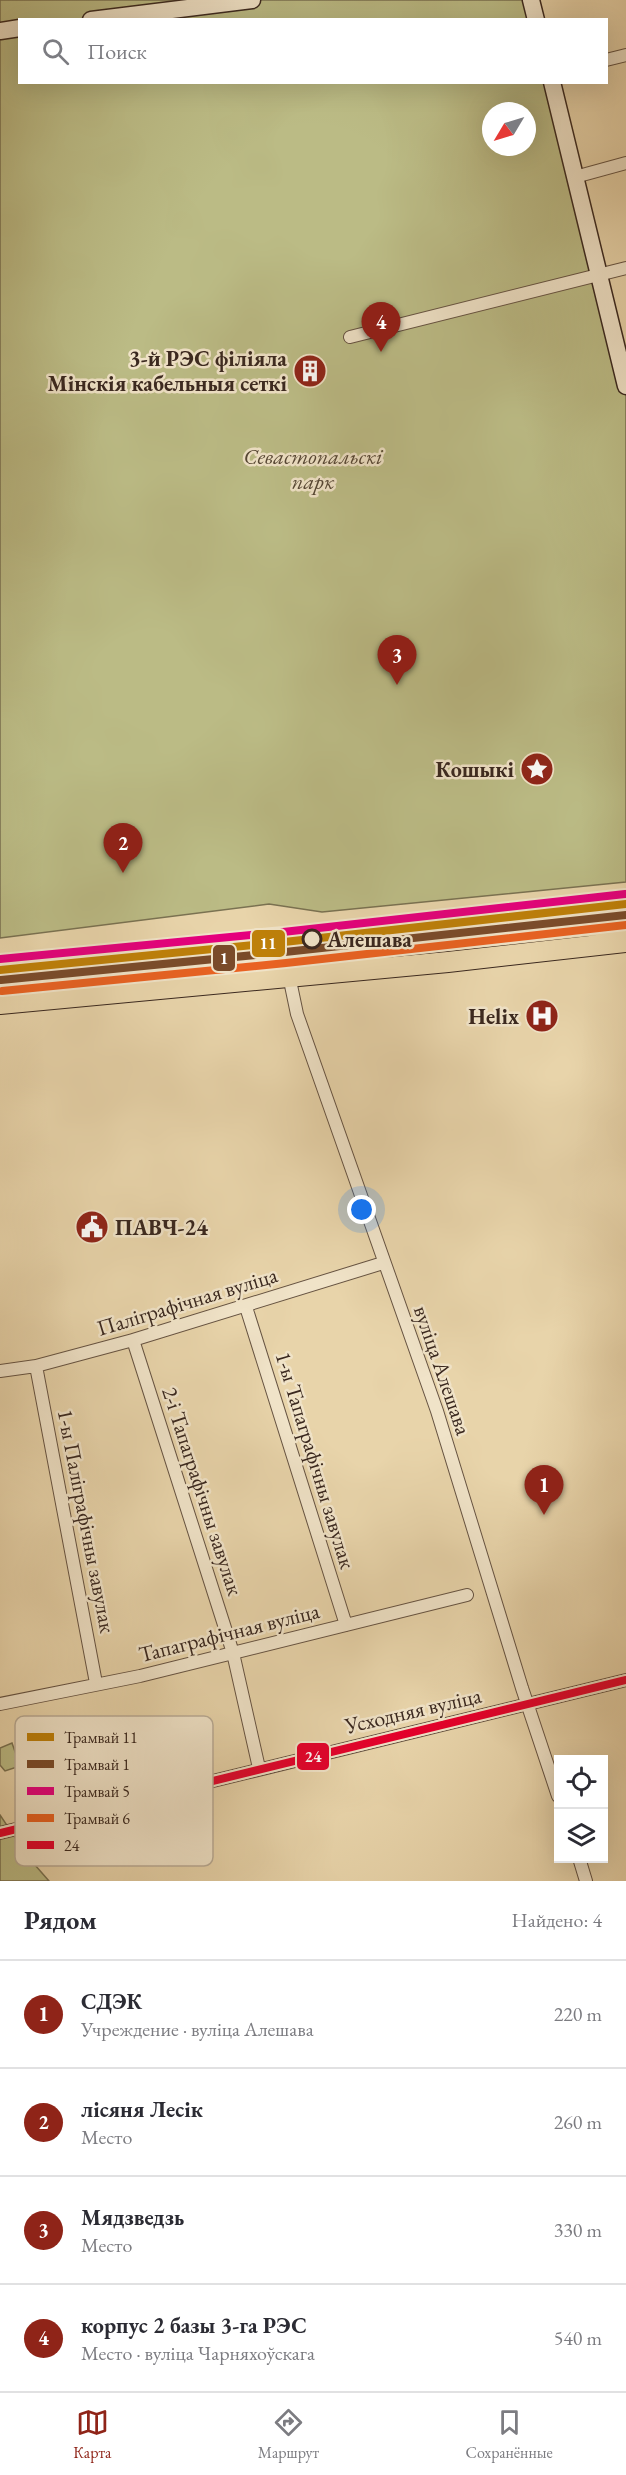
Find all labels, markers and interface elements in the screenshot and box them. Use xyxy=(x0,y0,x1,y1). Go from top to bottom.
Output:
search box xyxy=(18,18,608,84)
icon: search xyxy=(39,35,72,68)
text: Поиск xyxy=(87,37,147,66)
north arrow xyxy=(482,102,536,156)
pin: 4 xyxy=(362,302,400,352)
place label: 3-й РЭС філіяла Мінскія кабельныя сеткі xyxy=(48,344,288,398)
building icon: 3-й РЭС філіяла Мінскія кабельныя сеткі xyxy=(292,353,328,389)
park label: Севастопальскі парк xyxy=(244,442,384,496)
pin: 3 xyxy=(378,636,416,685)
place icon: Кошыкі xyxy=(519,751,555,787)
place label: Кошыкі xyxy=(436,755,514,784)
pin: 2 xyxy=(104,824,142,873)
place label: Алешава xyxy=(326,925,412,954)
line badge: 11 xyxy=(251,929,286,958)
marker: Алешава xyxy=(302,929,322,949)
text: 11 xyxy=(260,933,276,954)
line badge: 1 xyxy=(212,944,236,972)
text: 1 xyxy=(220,948,228,969)
hospital icon: Helix xyxy=(524,998,560,1034)
place label: Helix xyxy=(468,1002,519,1031)
your location xyxy=(347,1195,376,1224)
public building icon: ПАВЧ-24 xyxy=(74,1209,110,1245)
place label: ПАВЧ-24 xyxy=(115,1213,208,1242)
street label: Паліграфічная вуліца xyxy=(93,1260,281,1343)
street label: вуліца Алешава xyxy=(407,1302,478,1439)
street label: 1-ы Тапаграфічны завулак xyxy=(269,1348,363,1573)
street label: 2-і Тапаграфічны завулак xyxy=(155,1383,250,1600)
street label: 1-ы Паліграфічны завулак xyxy=(51,1407,123,1636)
pin: 1 xyxy=(524,1466,564,1515)
street label: Тапаграфічная вуліца xyxy=(136,1596,323,1669)
street label: Усходняя вуліца xyxy=(341,1681,484,1740)
legend xyxy=(15,1716,213,1866)
text: Трамвай 11 xyxy=(64,1727,138,1748)
line badge: 24 xyxy=(296,1742,330,1771)
text: 24 xyxy=(305,1746,322,1767)
text: Трамвай 1 xyxy=(64,1754,130,1775)
map controls xyxy=(554,1755,608,1863)
button: locate xyxy=(554,1755,608,1809)
text: Трамвай 5 xyxy=(64,1781,130,1802)
text: Трамвай 6 xyxy=(64,1808,130,1829)
button: layers xyxy=(554,1809,608,1863)
text: 24 xyxy=(64,1835,80,1856)
text: Рядом xyxy=(24,1903,97,1937)
text: Найдено: 4 xyxy=(511,1907,602,1933)
text: СДЭК xyxy=(81,1987,142,2016)
text: 1 xyxy=(38,2001,49,2027)
text: 220 m xyxy=(554,2001,602,2027)
text: Учреждение · вуліца Алешава xyxy=(81,2016,314,2042)
text: лісяня Лесік xyxy=(81,2095,203,2124)
text: 2 xyxy=(38,2109,49,2135)
text: 260 m xyxy=(554,2109,602,2135)
text: Место xyxy=(81,2124,132,2150)
text: Мядзведзь xyxy=(81,2203,184,2232)
text: 3 xyxy=(38,2217,49,2243)
text: 330 m xyxy=(554,2217,602,2243)
text: Место xyxy=(81,2232,132,2258)
text: корпус 2 базы 3-га РЭС xyxy=(81,2311,307,2340)
text: 4 xyxy=(38,2325,49,2351)
text: 540 m xyxy=(554,2325,602,2351)
text: Место · вуліца Чарняхоўскага xyxy=(81,2340,315,2366)
tab: Карта xyxy=(73,2406,111,2463)
tab: Маршрут xyxy=(258,2406,319,2463)
tab: Сохранённые xyxy=(466,2406,553,2463)

